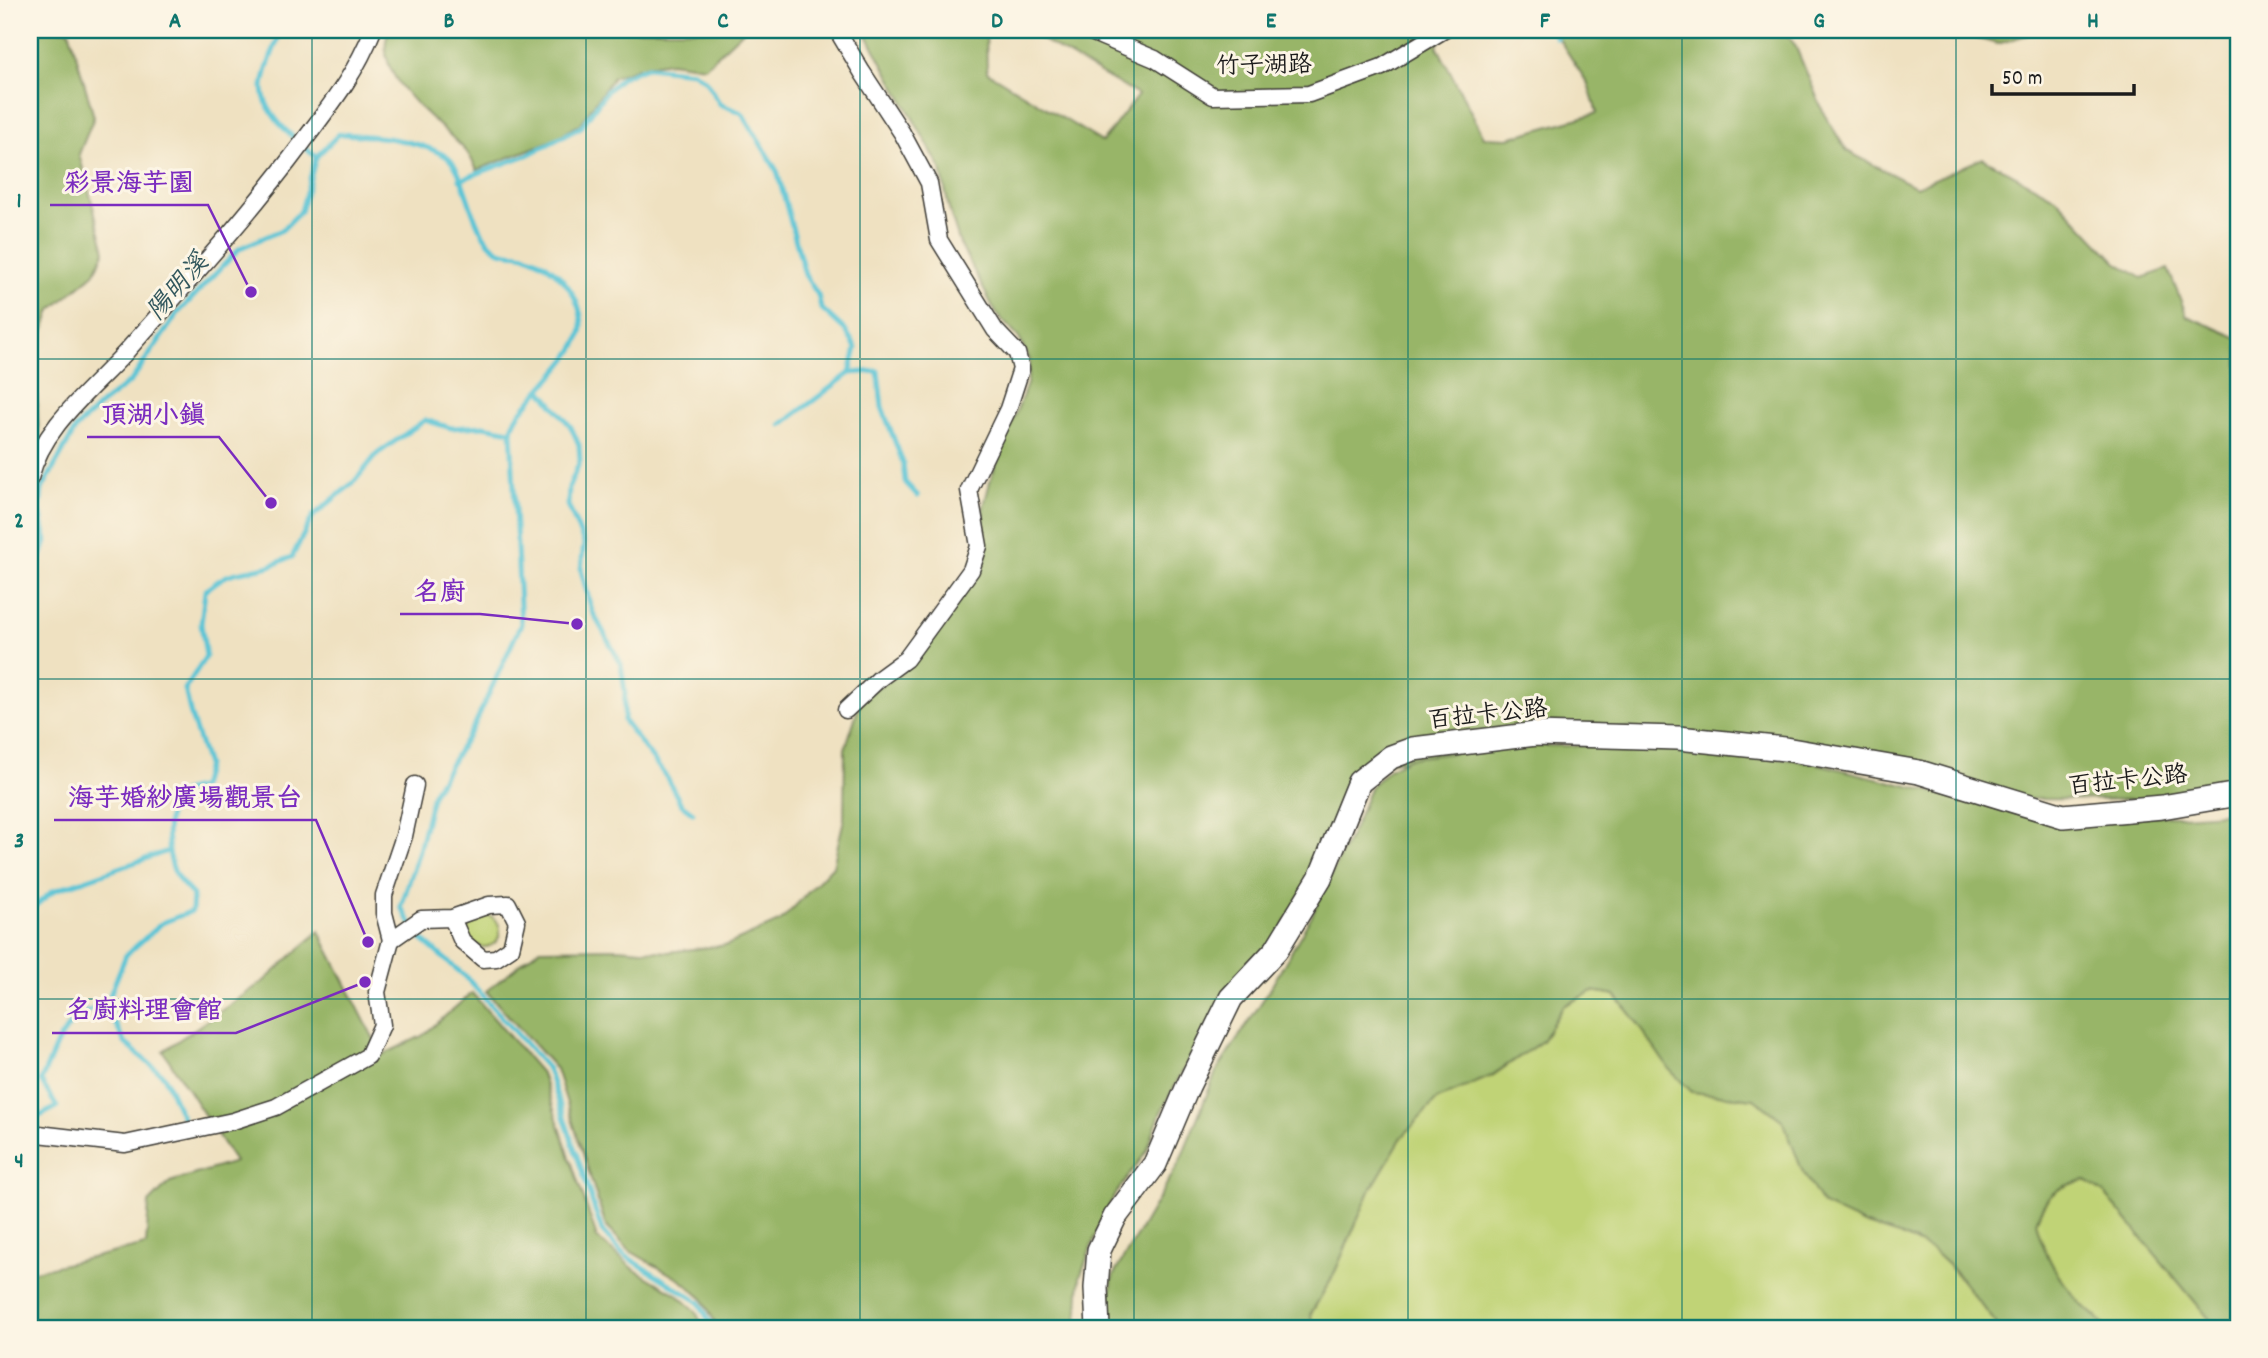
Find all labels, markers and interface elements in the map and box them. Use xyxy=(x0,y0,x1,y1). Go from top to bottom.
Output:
text: A xyxy=(169,6,181,39)
text: B xyxy=(444,6,455,39)
text: C xyxy=(717,6,729,39)
text: D xyxy=(991,6,1003,39)
text: E xyxy=(1266,6,1277,39)
text: F xyxy=(1540,6,1551,39)
text: G xyxy=(1813,6,1825,39)
text: H xyxy=(2087,6,2099,39)
street label: 竹子湖路 xyxy=(1216,49,1312,85)
scale bar xyxy=(1992,52,2133,96)
text: 50 m xyxy=(2002,65,2042,95)
callout: 彩景海芋園 xyxy=(50,158,208,205)
text: 彩景海芋園 xyxy=(64,167,194,204)
text: 1 xyxy=(16,186,22,219)
water label: 陽明溪 xyxy=(139,245,220,330)
callout: 頂湖小鎮 xyxy=(87,390,219,437)
text: 頂湖小鎮 xyxy=(101,399,205,436)
text: 2 xyxy=(14,506,24,539)
callout: 名廚 xyxy=(400,567,480,614)
text: 名廚 xyxy=(414,576,466,613)
street label: 百拉卡公路 xyxy=(1427,693,1549,739)
street label: 百拉卡公路 xyxy=(2067,759,2189,805)
callout: 海芋婚紗廣場觀景台 xyxy=(54,773,316,820)
text: 海芋婚紗廣場觀景台 xyxy=(68,782,302,819)
text: 3 xyxy=(14,826,24,859)
callout: 名廚料理會館 xyxy=(52,986,236,1033)
text: 名廚料理會館 xyxy=(66,994,222,1031)
text: 4 xyxy=(14,1146,24,1179)

